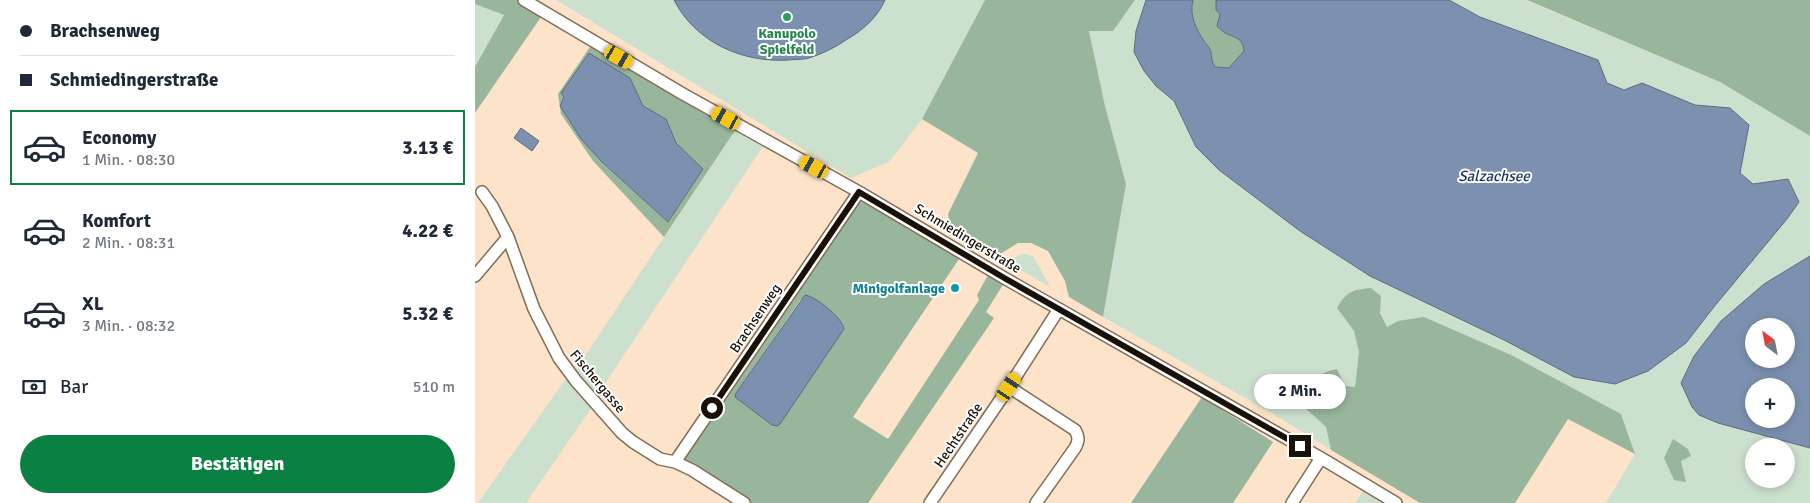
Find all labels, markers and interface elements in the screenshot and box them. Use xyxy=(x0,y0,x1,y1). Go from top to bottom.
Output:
marker: Kanupolo Spielfeld xyxy=(781,11,793,23)
text: Brachsenweg xyxy=(50,19,160,43)
place label: Kanupolo Spielfeld xyxy=(758,25,816,58)
car xyxy=(602,43,635,71)
text: Schmiedingerstraße xyxy=(50,68,218,92)
car xyxy=(709,104,742,132)
icon: car xyxy=(22,125,67,170)
text: Economy xyxy=(82,126,156,150)
text: 3.13 € xyxy=(402,136,453,160)
text: 1 Min. · 08:30 xyxy=(82,150,175,170)
car xyxy=(797,153,830,181)
water label: Salzachsee xyxy=(1458,167,1531,185)
street label: Schmiedingerstraße xyxy=(911,200,1024,277)
icon: car xyxy=(22,208,67,253)
text: Komfort xyxy=(82,209,151,233)
text: 4.22 € xyxy=(402,219,453,243)
text: 2 Min. · 08:31 xyxy=(82,233,175,253)
place label: Minigolfanlage xyxy=(852,280,945,297)
street label: Brachsenweg xyxy=(726,281,785,356)
marker: Minigolfanlage xyxy=(949,282,961,294)
icon: car xyxy=(22,291,67,336)
text: XL xyxy=(82,292,104,316)
text: 5.32 € xyxy=(402,302,453,326)
text: 3 Min. · 08:32 xyxy=(82,316,175,336)
north arrow xyxy=(1745,318,1795,368)
map controls xyxy=(1745,318,1795,488)
street label: Fischergasse xyxy=(566,346,629,416)
car xyxy=(994,370,1023,404)
icon: cash xyxy=(20,373,48,401)
callout: 2 Min. xyxy=(1254,374,1346,408)
text: Bar xyxy=(60,375,88,399)
text: 510 m xyxy=(413,377,455,397)
button: + xyxy=(1745,378,1795,428)
text: 2 Min. xyxy=(1278,381,1322,401)
route start xyxy=(701,397,723,419)
street label: Hechtstraße xyxy=(931,400,986,471)
button: Bestätigen xyxy=(20,435,455,493)
route end xyxy=(1289,435,1311,457)
button: − xyxy=(1745,438,1795,488)

